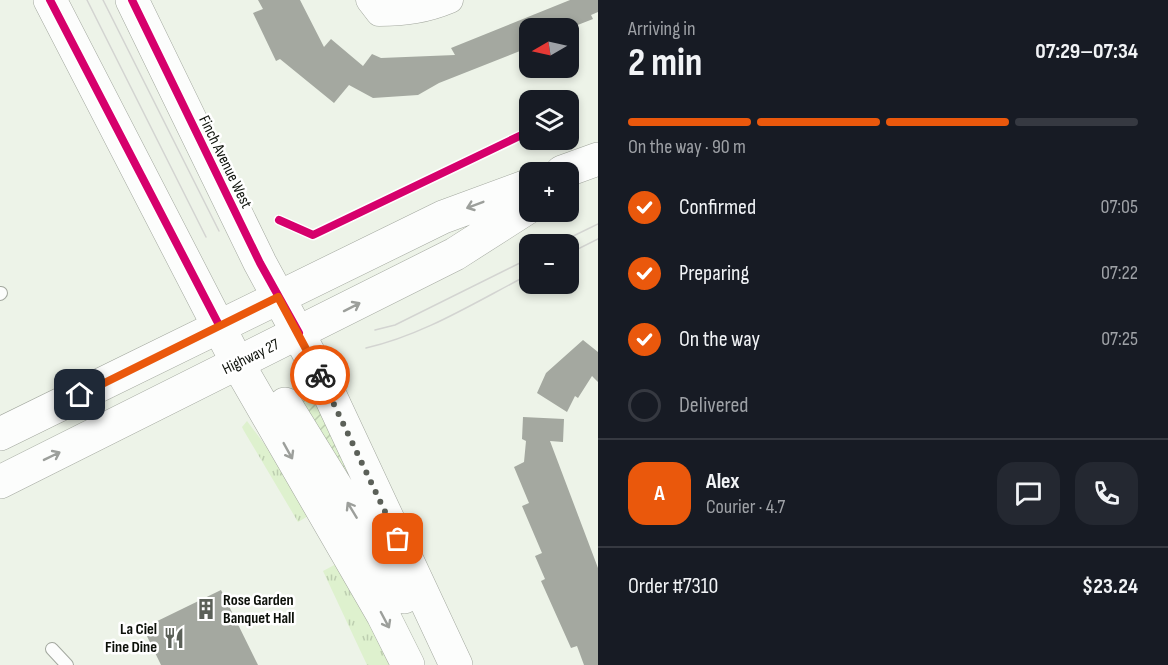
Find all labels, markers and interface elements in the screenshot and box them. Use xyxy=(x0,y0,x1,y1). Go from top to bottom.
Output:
text: Arriving in xyxy=(628,17,696,41)
north arrow xyxy=(519,18,579,78)
map controls xyxy=(519,18,579,294)
text: 07:29–07:34 xyxy=(1035,38,1138,65)
text: 2 min xyxy=(628,40,702,87)
button: layers xyxy=(519,90,579,150)
street label: Finch Avenue West xyxy=(194,113,256,212)
text: On the way · 90 m xyxy=(628,135,746,159)
button: + xyxy=(519,162,579,222)
icon: check xyxy=(628,191,661,224)
text: Confirmed xyxy=(679,194,756,221)
text: 07:05 xyxy=(1101,195,1138,219)
one-way arrow xyxy=(466,200,485,211)
button: − xyxy=(519,234,579,294)
icon: check xyxy=(628,257,661,290)
text: Preparing xyxy=(679,260,749,287)
text: 07:22 xyxy=(1101,261,1138,285)
one-way arrow xyxy=(342,301,360,312)
icon: check xyxy=(628,323,661,356)
text: On the way xyxy=(679,326,760,353)
text: 07:25 xyxy=(1101,327,1138,351)
street label: Highway 27 xyxy=(219,335,283,379)
courier xyxy=(290,345,350,405)
icon: bike xyxy=(304,359,337,392)
pin xyxy=(54,369,105,420)
icon: home xyxy=(63,378,96,411)
text: Delivered xyxy=(679,392,748,419)
one-way arrow xyxy=(282,442,294,459)
one-way arrow xyxy=(43,450,61,461)
button: chat xyxy=(997,462,1060,525)
button: phone xyxy=(1075,462,1138,525)
text: Alex xyxy=(706,468,739,495)
text: A xyxy=(654,480,665,507)
text: Courier · 4.7 xyxy=(706,495,785,519)
one-way arrow xyxy=(345,502,357,519)
pin xyxy=(372,513,423,564)
icon: bag xyxy=(381,522,414,555)
text: Order #7310 xyxy=(628,573,718,600)
text: $23.24 xyxy=(1082,573,1138,600)
place label: Rose Garden Banquet Hall xyxy=(223,591,294,628)
building icon: Rose Garden Banquet Hall xyxy=(194,597,218,621)
one-way arrow xyxy=(379,611,391,628)
place label: La Ciel Fine Dine xyxy=(105,620,157,657)
restaurant icon: La Ciel Fine Dine xyxy=(162,626,186,650)

